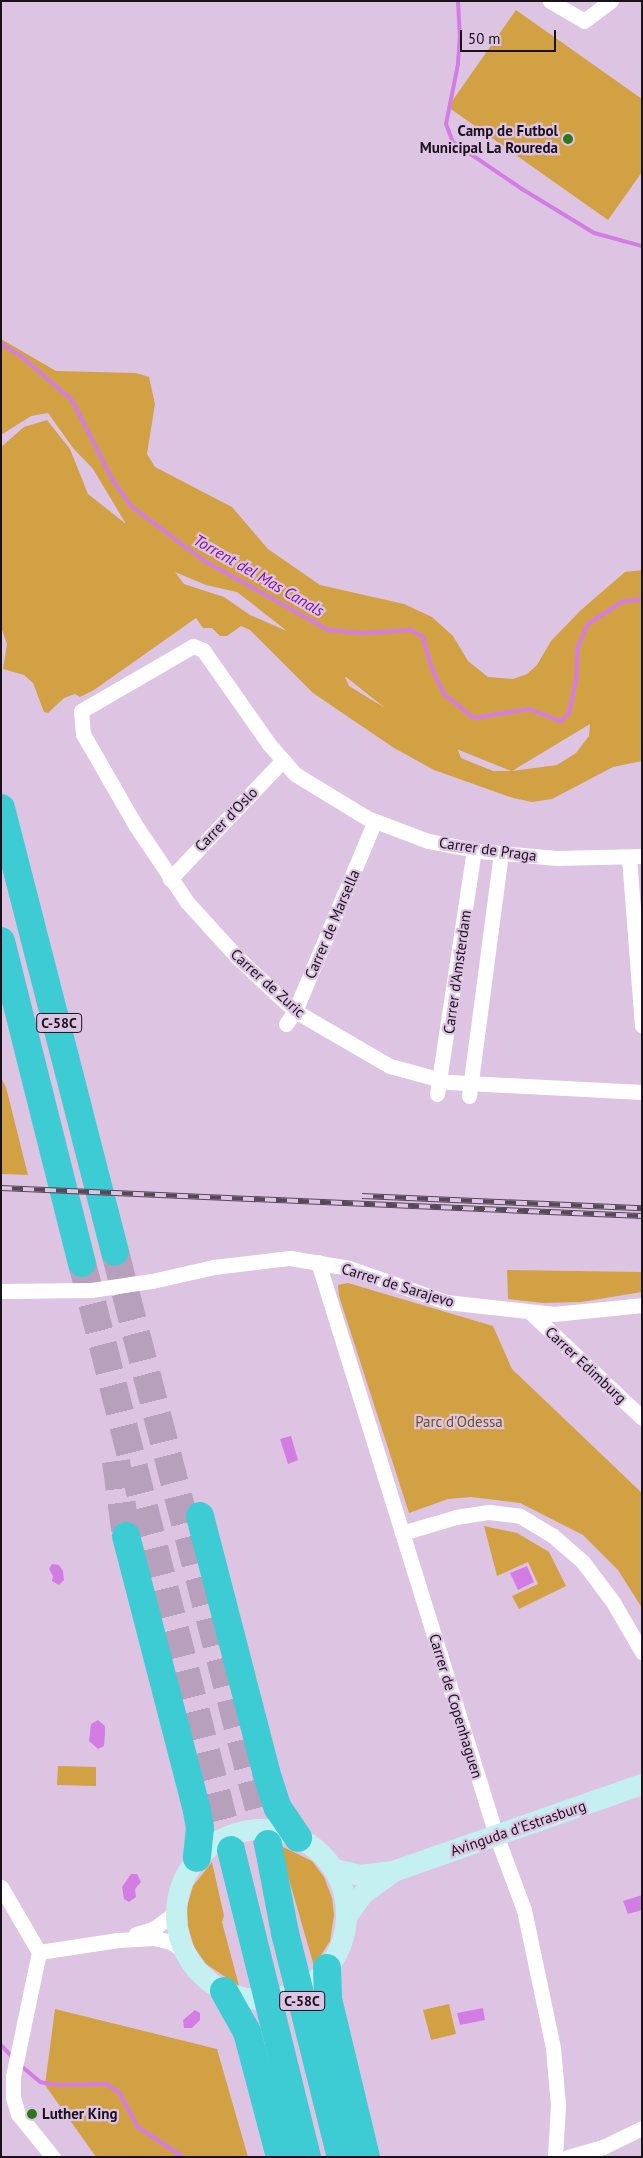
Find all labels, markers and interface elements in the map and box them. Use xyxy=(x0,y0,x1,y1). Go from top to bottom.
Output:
scale bar xyxy=(463,20,559,52)
text: 50 m xyxy=(468,29,501,48)
place label: Camp de Futbol Municipal La Roureda xyxy=(420,121,558,156)
marker: Camp de Futbol Municipal La Roureda xyxy=(562,133,574,145)
water label: Torrent del Mas Canals xyxy=(190,530,328,620)
street label: Carrer d'Oslo xyxy=(191,783,261,855)
street label: Carrer de Praga xyxy=(438,833,538,865)
street label: Carrer de Marsella xyxy=(301,867,363,981)
street label: Carrer d'Amsterdam xyxy=(439,909,475,1035)
street label: Carrer de Zuric xyxy=(227,945,309,1021)
road number: C-58C xyxy=(35,1011,83,1034)
street label: Carrer de Sarajevo xyxy=(340,1259,456,1311)
street label: Carrer Edimburg xyxy=(542,1323,630,1407)
park label: Parc d'Odessa xyxy=(415,1413,503,1431)
street label: Carrer de Copenhaguen xyxy=(425,1632,487,1780)
street label: Avinguda d'Estrasburg xyxy=(448,1796,588,1860)
road number: C-58C xyxy=(278,1990,326,2012)
place label: Luther King xyxy=(42,2105,117,2123)
marker: Luther King xyxy=(26,2108,38,2120)

